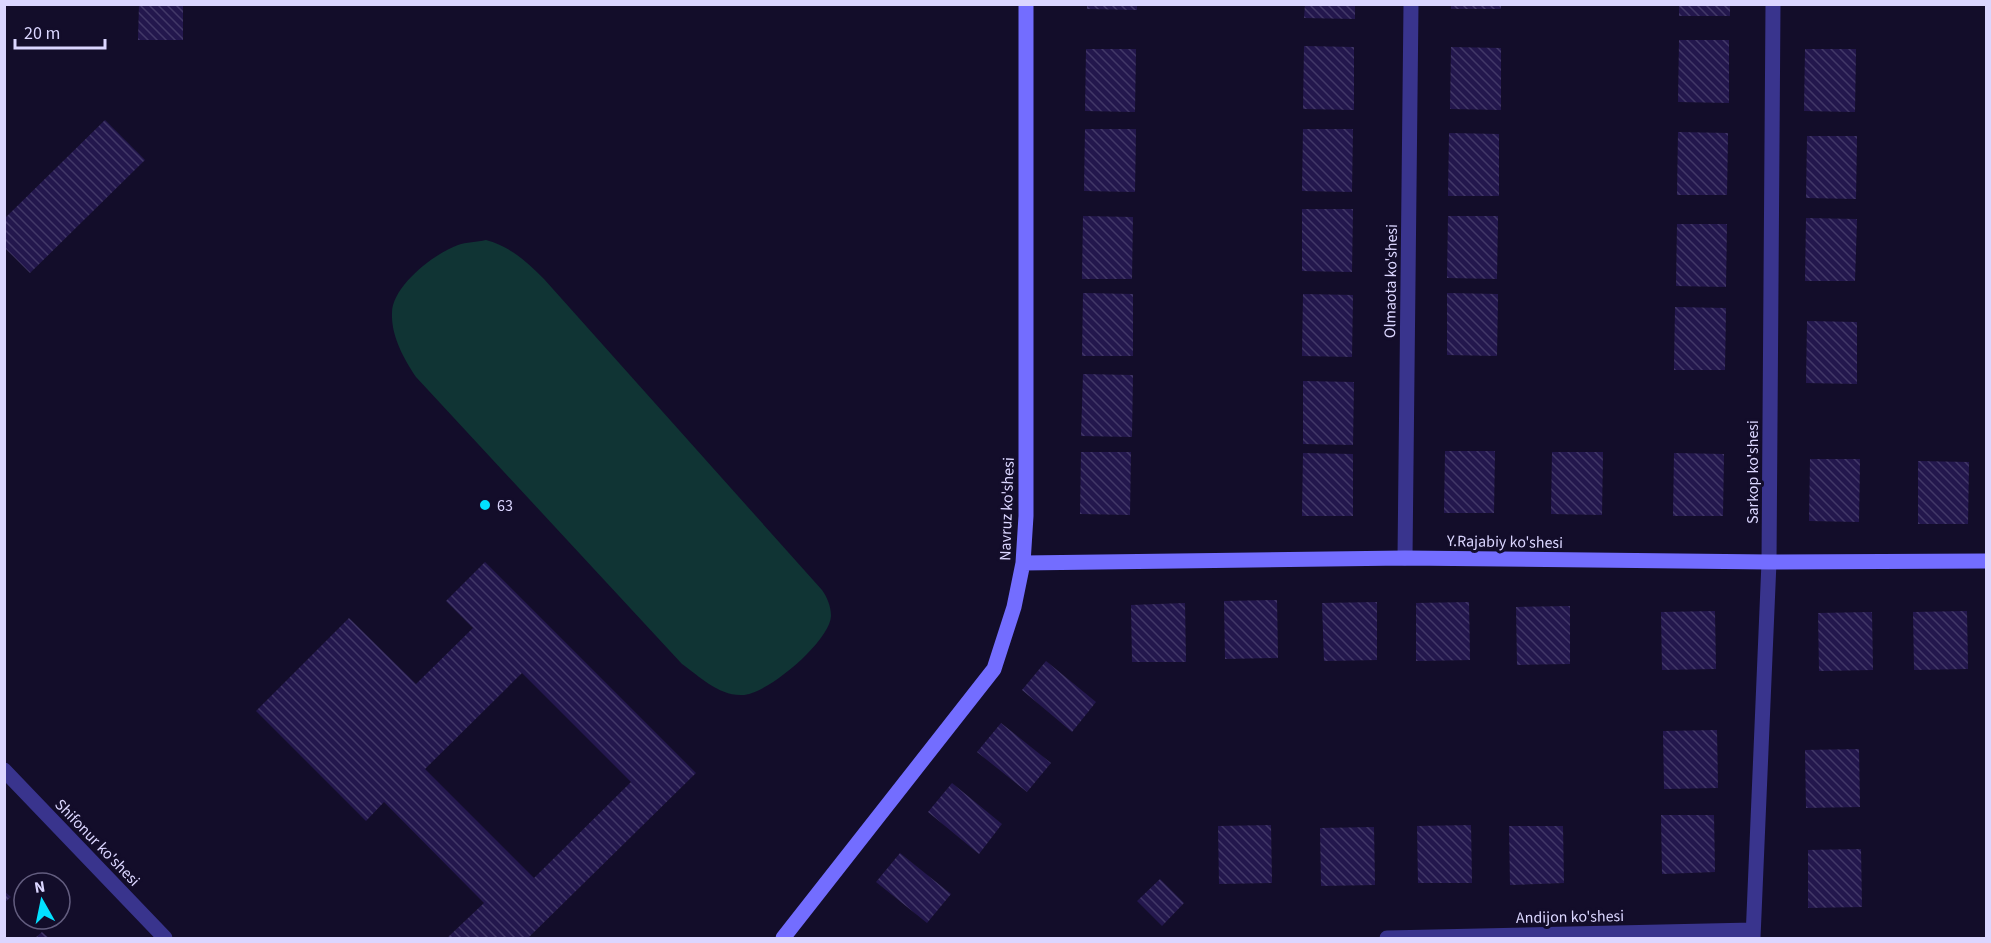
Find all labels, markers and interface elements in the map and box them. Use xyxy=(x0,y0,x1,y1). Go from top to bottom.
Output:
scale bar xyxy=(15,12,105,50)
text: 20 m xyxy=(24,21,60,46)
street label: Olmaota ko'shesi xyxy=(1379,224,1403,338)
street label: Sarkop ko'shesi xyxy=(1742,420,1764,524)
street label: Navruz ko'shesi xyxy=(994,457,1020,561)
place label: 63 xyxy=(497,495,513,517)
marker: 63 xyxy=(478,498,492,512)
street label: Y.Rajabiy ko'shesi xyxy=(1446,530,1563,554)
street label: Shifonur ko'shesi xyxy=(50,794,145,891)
north arrow xyxy=(12,871,72,931)
text: N xyxy=(33,875,47,899)
street label: Andijon ko'shesi xyxy=(1516,905,1624,929)

